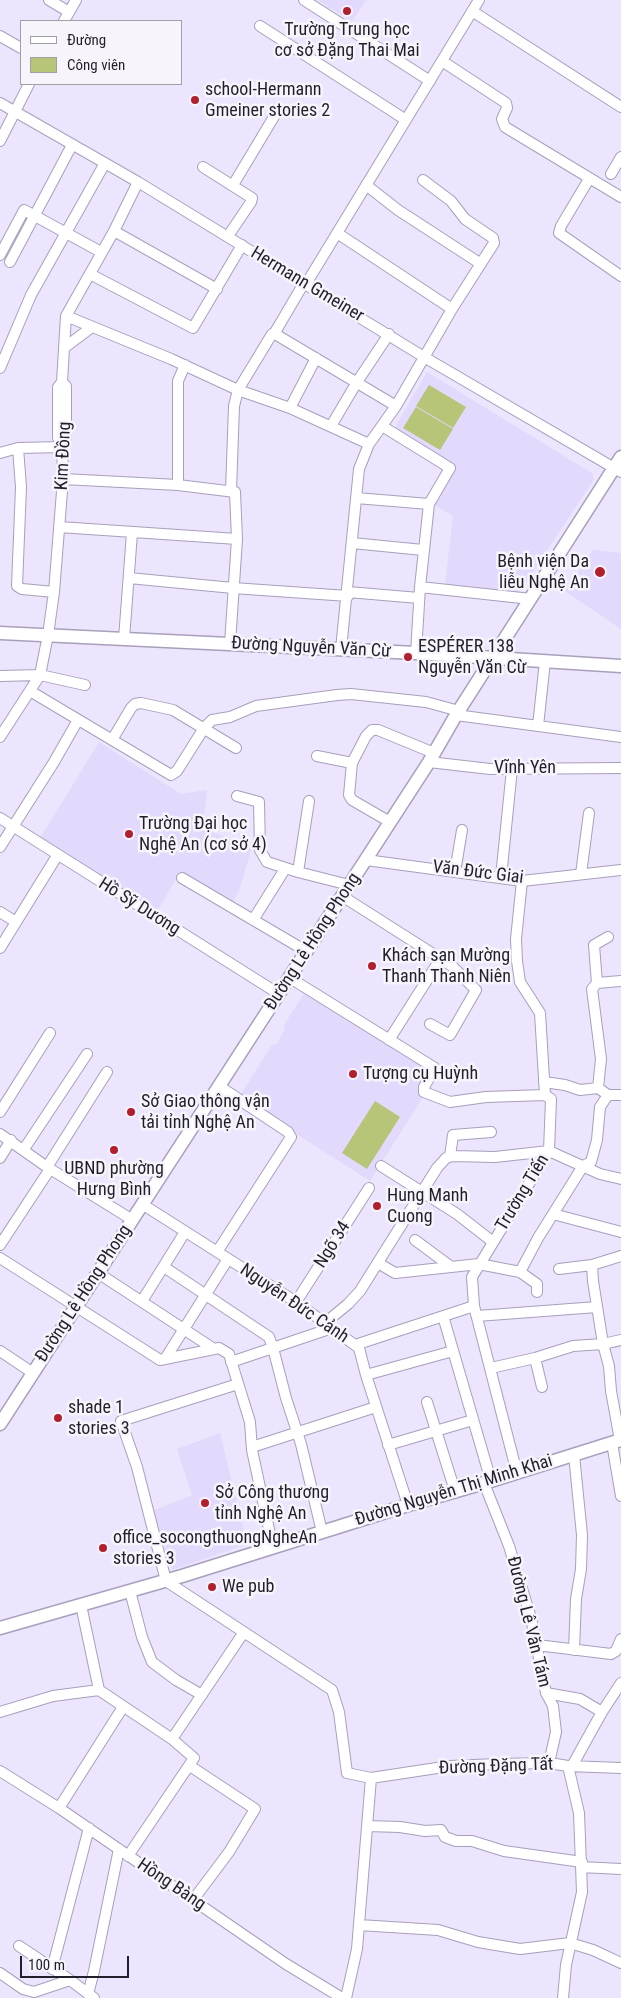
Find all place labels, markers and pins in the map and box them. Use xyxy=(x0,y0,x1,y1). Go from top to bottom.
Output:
marker: Trường Trung học cơ sở Đặng Thai Mai xyxy=(341,5,353,17)
place label: Trường Trung học cơ sở Đặng Thai Mai xyxy=(274,19,420,62)
place label: school-Hermann Gmeiner stories 2 xyxy=(205,79,330,122)
marker: school-Hermann Gmeiner stories 2 xyxy=(189,94,201,106)
place label: Bệnh viện Da liễu Nghệ An xyxy=(497,551,589,594)
marker: Bệnh viện Da liễu Nghệ An xyxy=(593,565,607,579)
place label: ESPÉRER 138 Nguyễn Văn Cừ xyxy=(418,636,527,679)
marker: ESPÉRER 138 Nguyễn Văn Cừ xyxy=(402,651,414,663)
place label: Trường Đại học Nghệ An (cơ sở 4) xyxy=(139,813,267,856)
marker: Trường Đại học Nghệ An (cơ sở 4) xyxy=(123,828,135,840)
place label: Khách sạn Mường Thanh Thanh Niên xyxy=(382,945,511,988)
marker: Khách sạn Mường Thanh Thanh Niên xyxy=(366,960,378,972)
place label: Tượng cụ Huỳnh xyxy=(363,1063,478,1085)
marker: Tượng cụ Huỳnh xyxy=(347,1068,359,1080)
place label: Sở Giao thông vận tải tỉnh Nghệ An xyxy=(141,1091,270,1134)
marker: Sở Giao thông vận tải tỉnh Nghệ An xyxy=(125,1106,137,1118)
marker: UBND phường Hưng Bình xyxy=(108,1144,120,1156)
place label: UBND phường Hưng Bình xyxy=(64,1158,164,1200)
place label: Hung Manh Cuong xyxy=(387,1185,468,1228)
marker: Hung Manh Cuong xyxy=(371,1200,383,1212)
place label: shade 1 stories 3 xyxy=(68,1397,130,1440)
marker: shade 1 stories 3 xyxy=(52,1412,64,1424)
place label: Sở Công thương tỉnh Nghệ An xyxy=(215,1482,329,1525)
marker: Sở Công thương tỉnh Nghệ An xyxy=(199,1497,211,1509)
place label: office_socongthuongNgheAn stories 3 xyxy=(113,1527,317,1570)
marker: office_socongthuongNgheAn stories 3 xyxy=(97,1542,109,1554)
place label: We pub xyxy=(222,1576,274,1598)
marker: We pub xyxy=(206,1581,218,1593)

